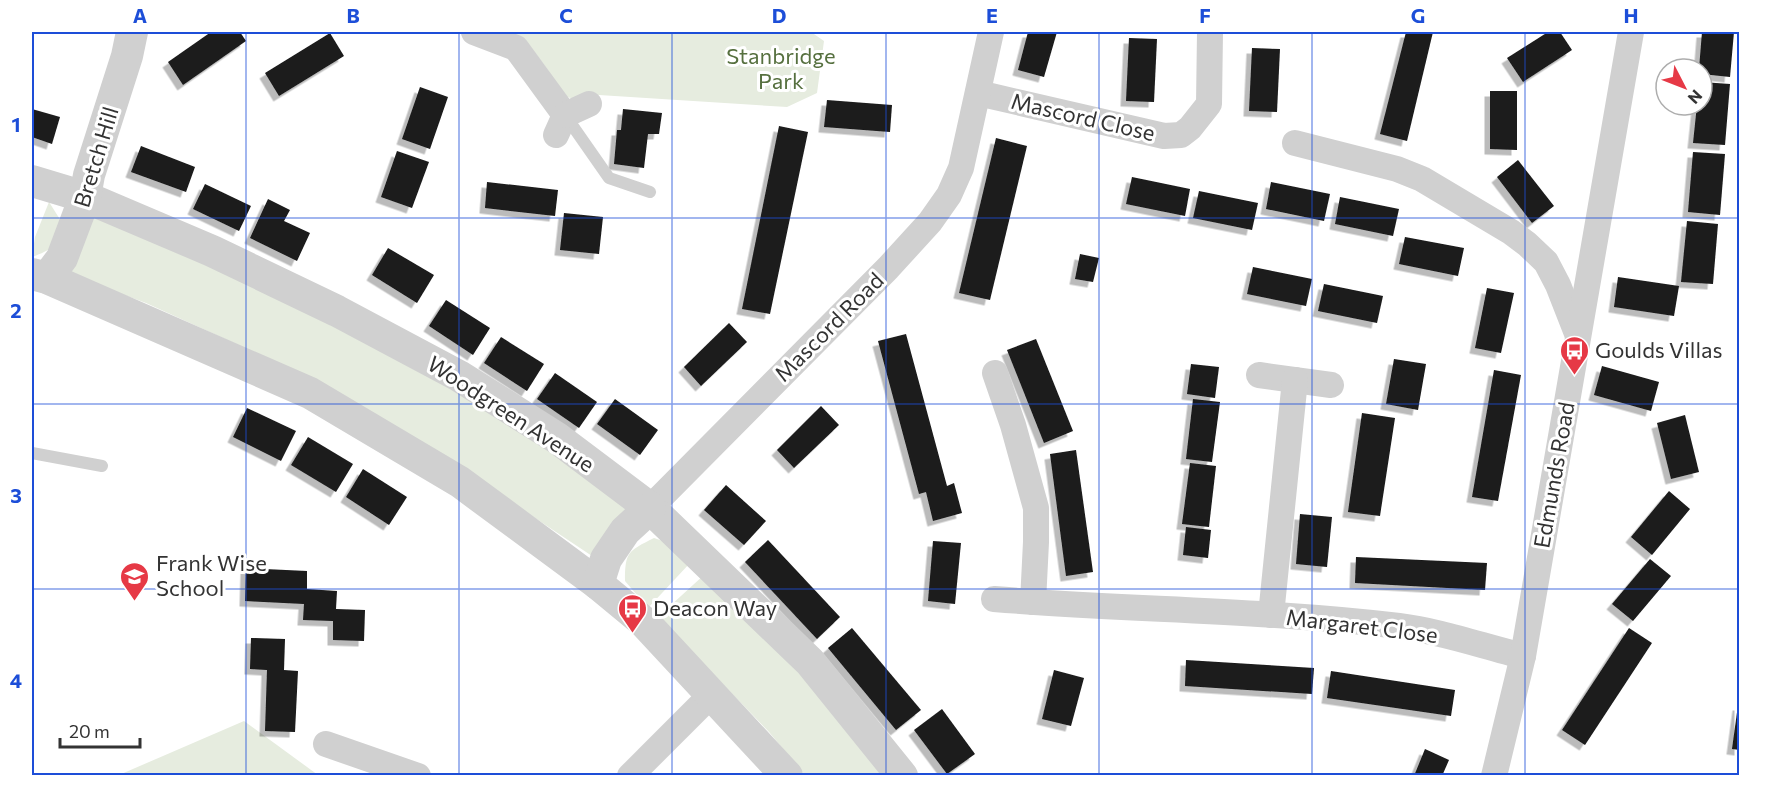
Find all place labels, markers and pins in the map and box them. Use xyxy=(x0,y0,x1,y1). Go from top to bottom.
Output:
bus stop icon: Goulds Villas xyxy=(1558,334,1590,376)
place label: Goulds Villas xyxy=(1595,336,1723,363)
place label: Frank Wise School xyxy=(156,549,267,601)
school or university icon: Frank Wise School xyxy=(119,560,151,602)
bus stop icon: Deacon Way xyxy=(616,592,648,634)
place label: Deacon Way xyxy=(653,594,777,621)

